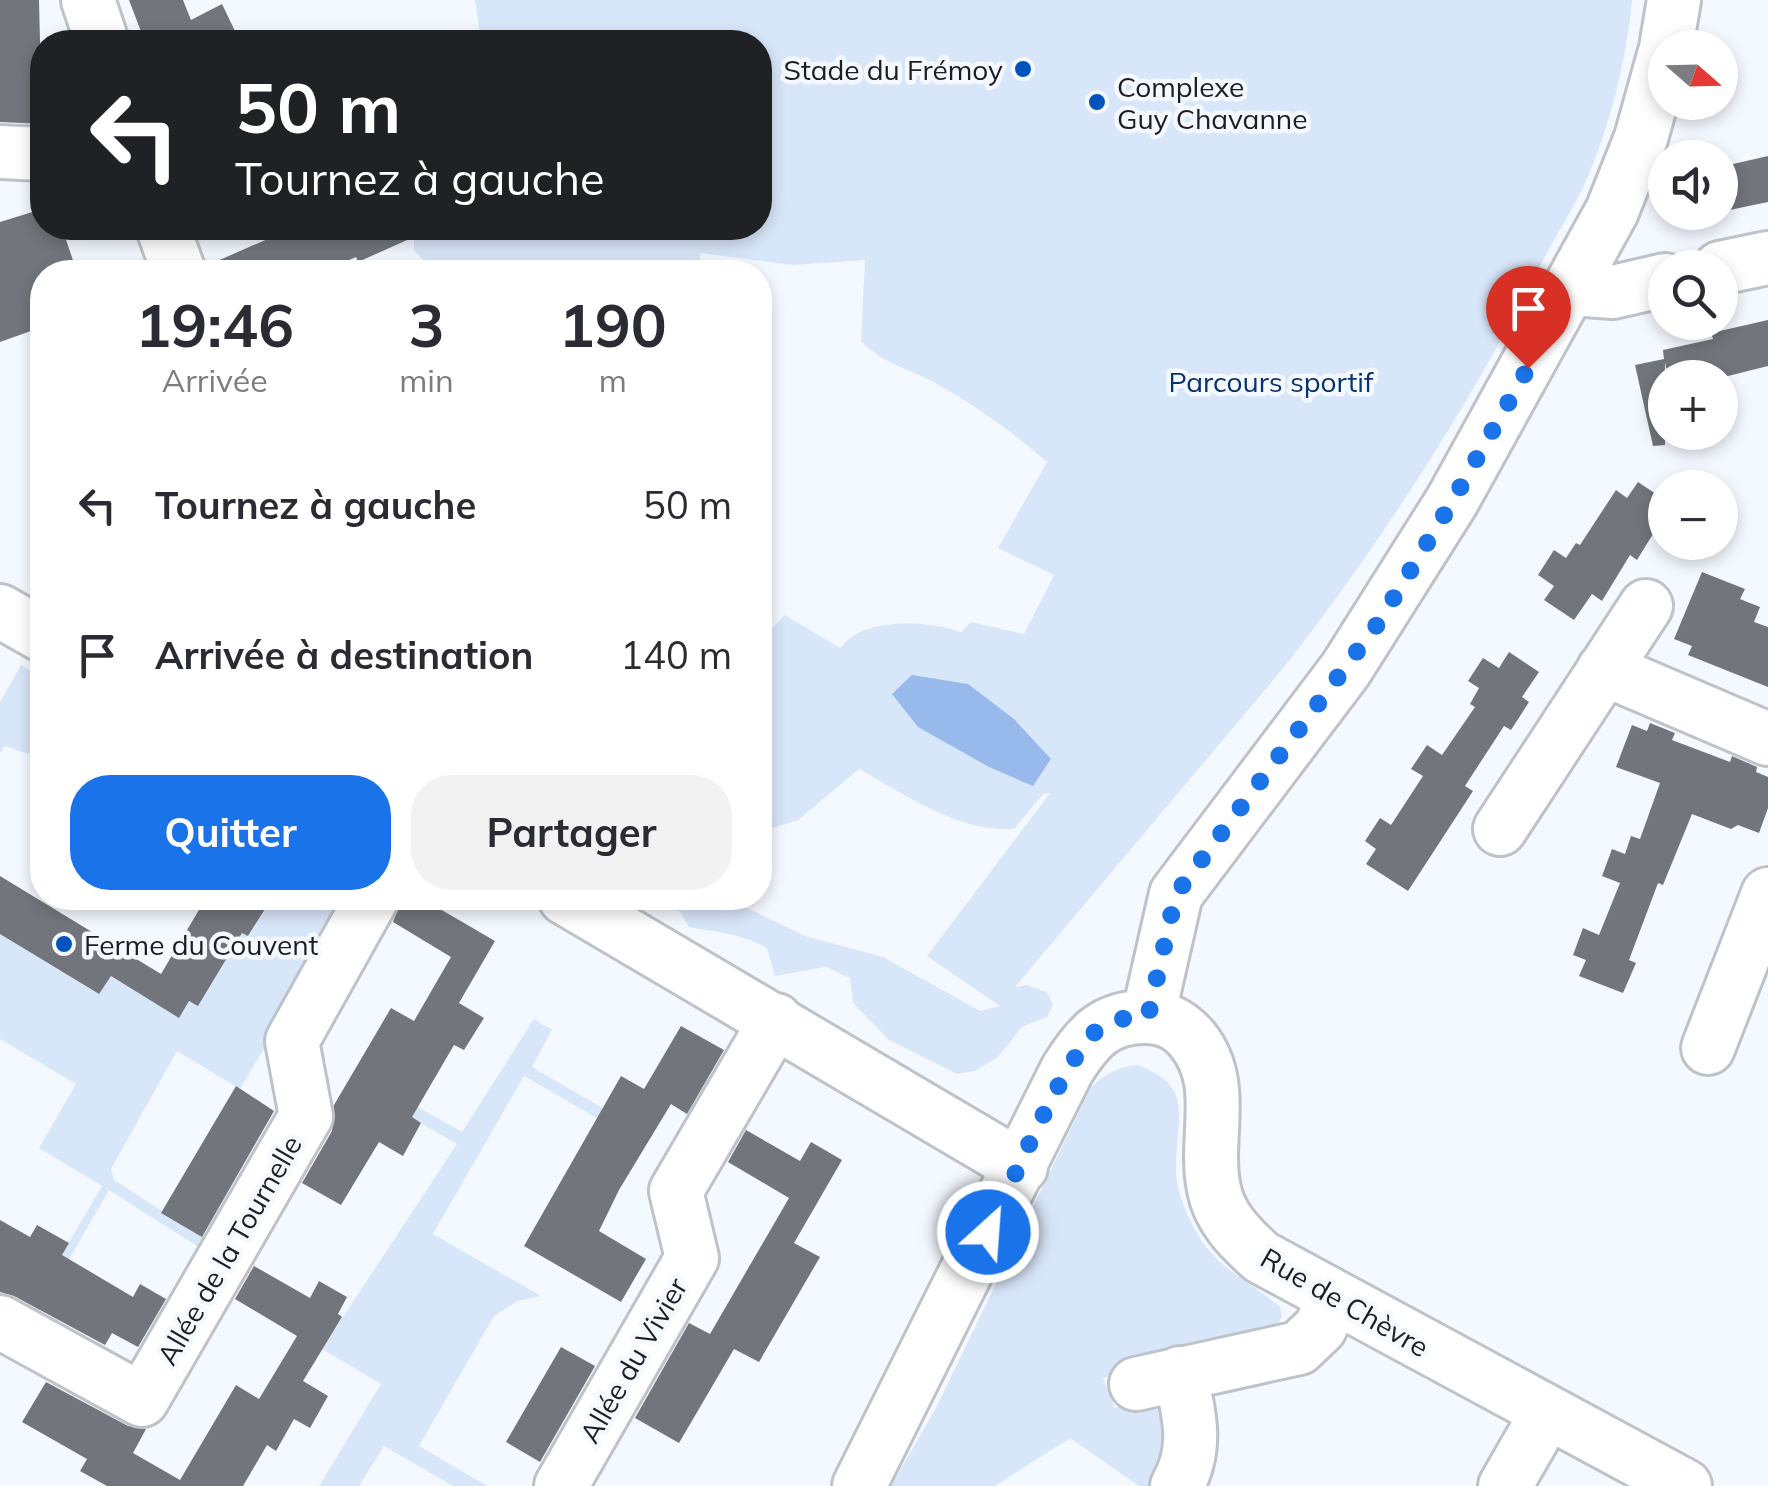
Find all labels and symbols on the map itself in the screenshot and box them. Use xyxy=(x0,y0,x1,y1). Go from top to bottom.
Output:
north arrow xyxy=(1648,30,1738,120)
place label: Stade du Frémoy xyxy=(783,52,1003,87)
marker: Stade du Frémoy xyxy=(1012,58,1034,80)
place label: Complexe Guy Chavanne xyxy=(1117,69,1307,136)
marker: Complexe Guy Chavanne xyxy=(1086,91,1108,113)
pin xyxy=(1486,266,1571,369)
park label: Parcours sportif xyxy=(1169,364,1374,399)
place label: Ferme du Couvent xyxy=(84,927,319,962)
marker: Ferme du Couvent xyxy=(53,933,75,955)
street label: Allée de la Tournelle xyxy=(149,1129,309,1371)
position arrow xyxy=(936,1180,1040,1284)
street label: Rue de Chèvre xyxy=(1255,1240,1435,1364)
street label: Allée du Vivier xyxy=(572,1270,695,1449)

